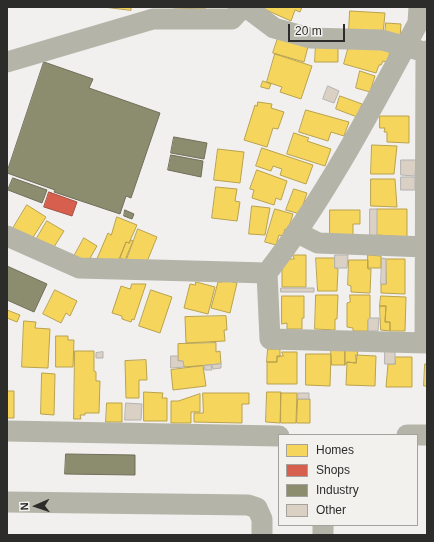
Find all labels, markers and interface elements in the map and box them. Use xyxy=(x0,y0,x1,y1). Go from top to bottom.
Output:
scale bar xyxy=(290,16,347,42)
text: 20 m xyxy=(295,24,322,38)
legend xyxy=(278,434,418,526)
text: Homes xyxy=(316,443,354,457)
text: Shops xyxy=(316,463,350,477)
text: Industry xyxy=(316,483,359,497)
north arrow xyxy=(16,486,56,526)
text: N xyxy=(18,502,30,511)
text: Other xyxy=(316,503,346,517)

